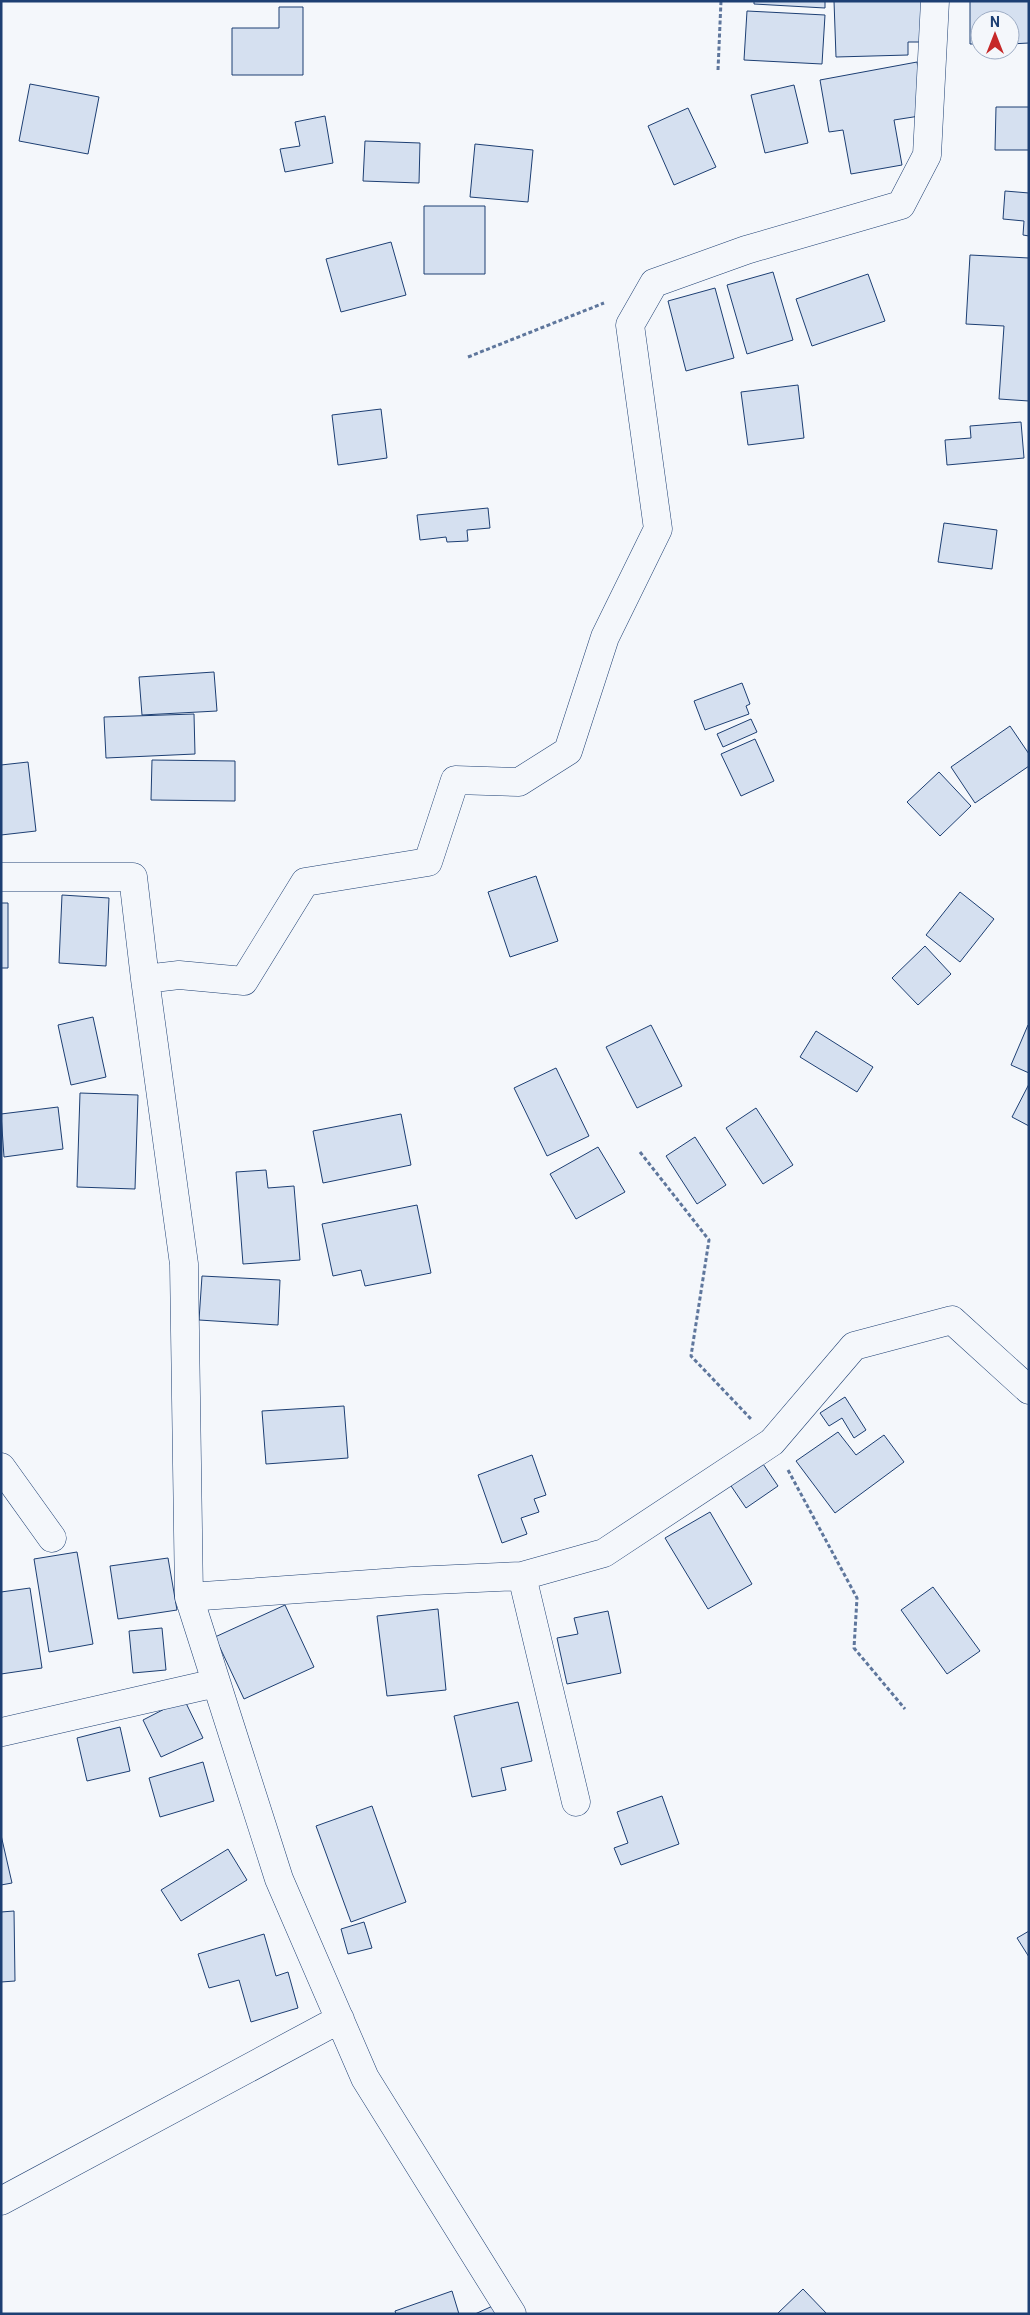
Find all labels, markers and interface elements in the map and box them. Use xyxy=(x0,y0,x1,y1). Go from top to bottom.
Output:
north arrow xyxy=(970,10,1020,60)
text: N xyxy=(990,14,1000,30)

